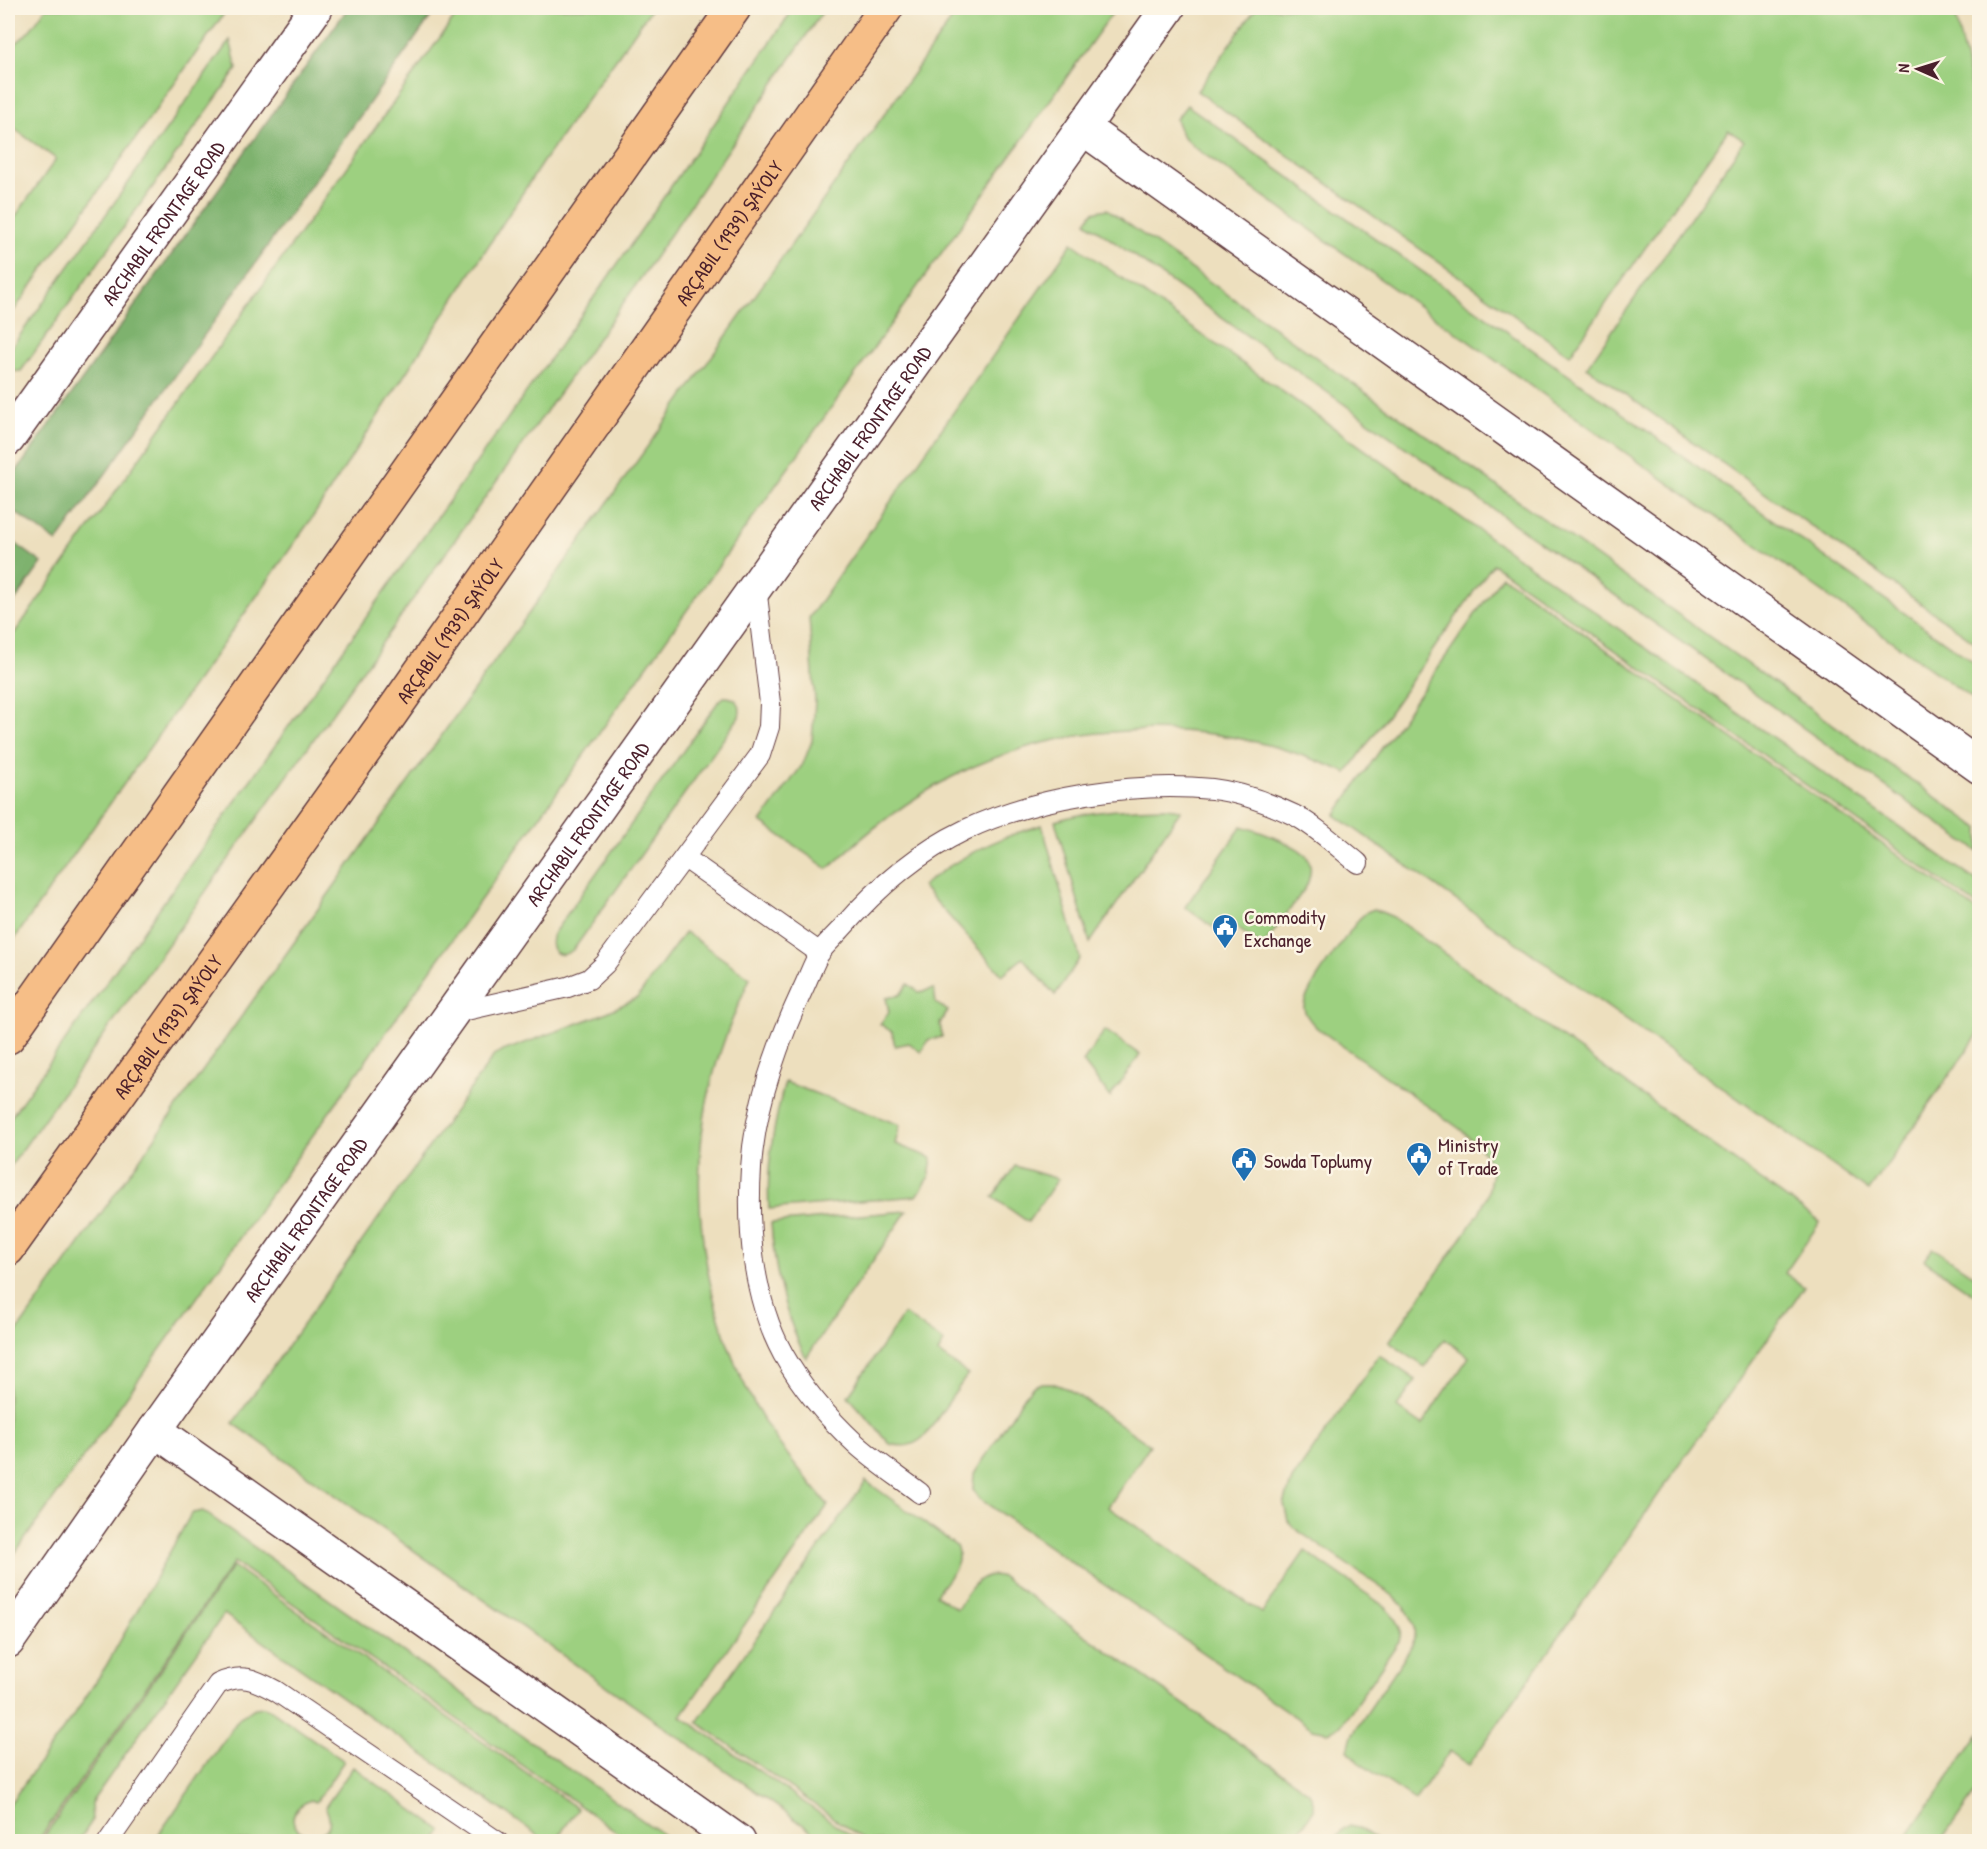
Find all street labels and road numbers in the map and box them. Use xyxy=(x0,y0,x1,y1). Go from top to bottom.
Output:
street label: ARCHABIL FRONTAGE ROAD xyxy=(95,135,231,310)
street label: ARÇABIL (1939) ŞAÝOLY xyxy=(668,155,789,310)
street label: ARCHABIL FRONTAGE ROAD xyxy=(801,339,937,515)
street label: ARÇABIL (1939) ŞAÝOLY xyxy=(389,552,510,708)
street label: ARCHABIL FRONTAGE ROAD xyxy=(519,735,655,911)
street label: ARÇABIL (1939) ŞAÝOLY xyxy=(107,949,228,1104)
street label: ARCHABIL FRONTAGE ROAD xyxy=(237,1131,373,1307)

